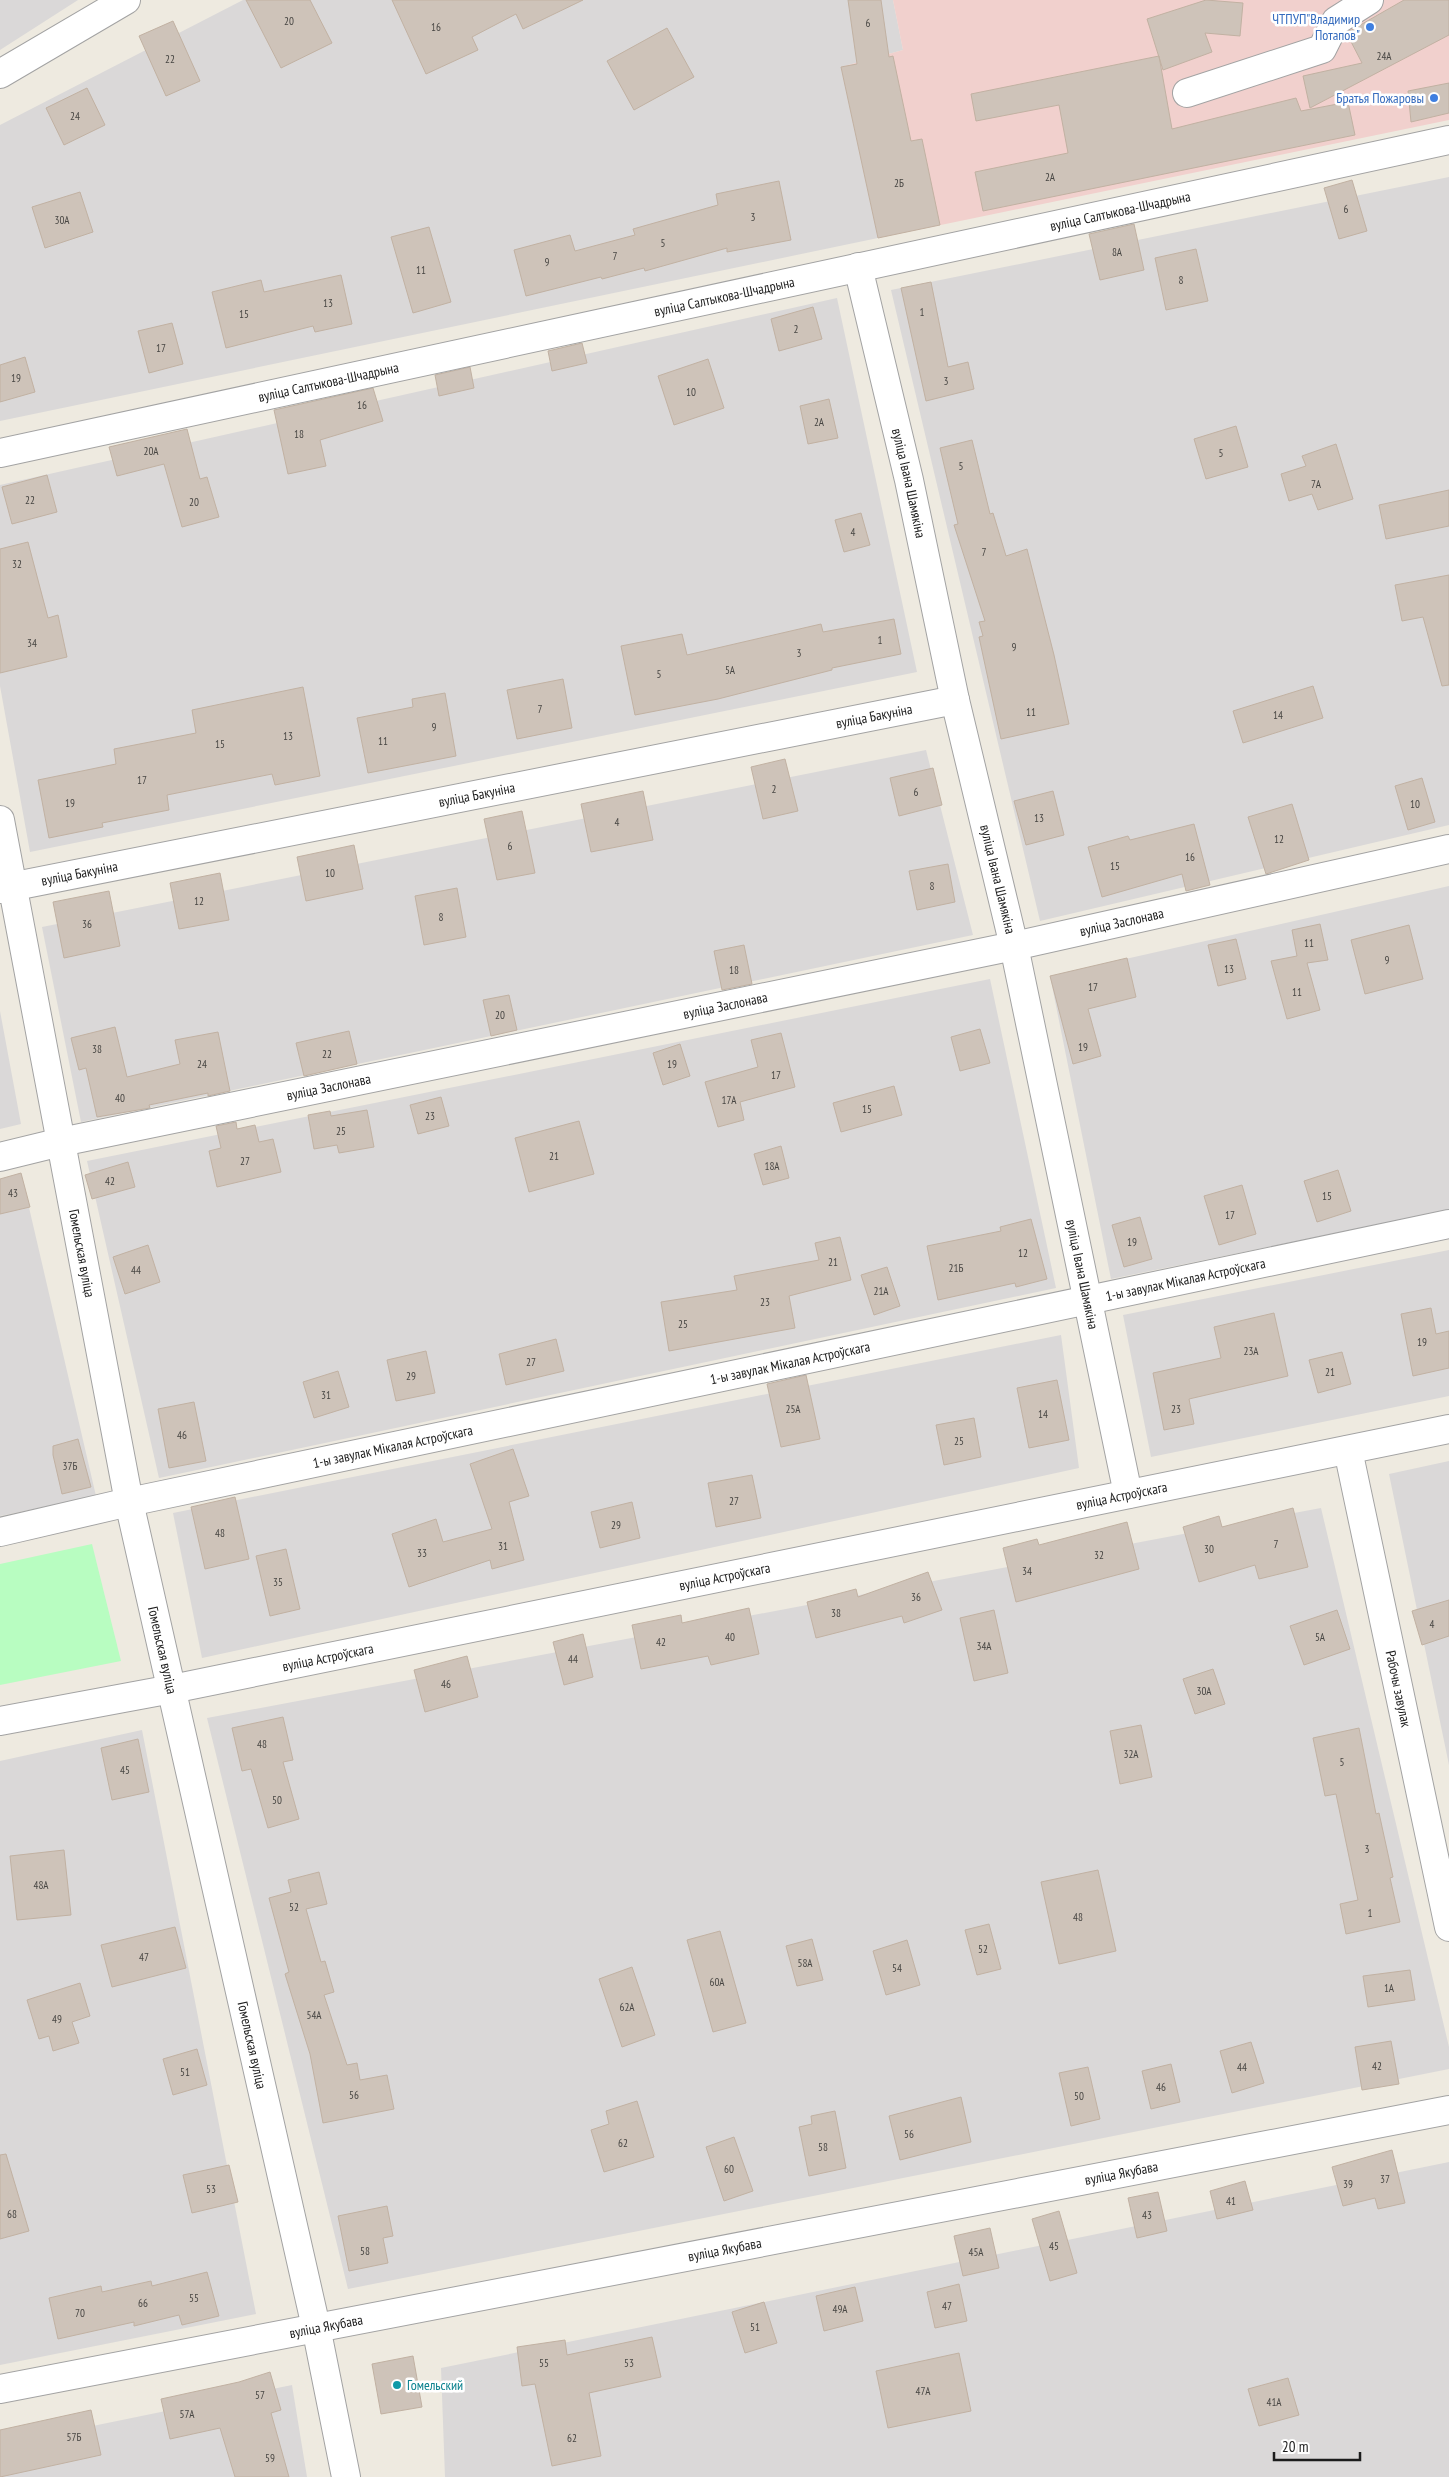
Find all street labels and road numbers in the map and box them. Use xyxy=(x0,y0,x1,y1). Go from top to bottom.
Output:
street label: вуліца Салтыкова-Шчадрына xyxy=(1048,187,1192,235)
street label: вуліца Салтыкова-Шчадрына xyxy=(652,273,796,320)
street label: вуліца Салтыкова-Шчадрына xyxy=(257,358,400,406)
street label: вуліца Івана Шамякіна xyxy=(888,426,930,539)
street label: вуліца Бакуніна xyxy=(834,700,914,732)
street label: вуліца Бакуніна xyxy=(437,778,517,811)
street label: вуліца Івана Шамякіна xyxy=(976,823,1020,936)
street label: вуліца Бакуніна xyxy=(40,857,119,890)
street label: вуліца Заслонава xyxy=(1078,904,1165,940)
street label: вуліца Заслонава xyxy=(682,988,769,1023)
street label: вуліца Заслонава xyxy=(285,1070,372,1104)
street label: Гомельская вуліца xyxy=(65,1208,99,1299)
street label: вуліца Івана Шамякіна xyxy=(1062,1218,1102,1331)
street label: 1-ы завулак Мікалая Астроўскага xyxy=(1104,1254,1267,1305)
street label: 1-ы завулак Мікалая Астроўскага xyxy=(708,1337,872,1388)
street label: 1-ы завулак Мікалая Астроўскага xyxy=(311,1421,474,1472)
street label: вуліца Астроўскага xyxy=(1074,1478,1169,1514)
street label: вуліца Астроўскага xyxy=(677,1558,772,1595)
street label: Гомельская вуліца xyxy=(144,1605,181,1696)
street label: вуліца Астроўскага xyxy=(281,1639,375,1675)
street label: Рабочы завулак xyxy=(1382,1649,1416,1729)
street label: Гомельская вуліца xyxy=(233,2000,271,2091)
street label: вуліца Якубава xyxy=(1083,2157,1160,2189)
street label: вуліца Якубава xyxy=(686,2234,763,2265)
street label: вуліца Якубава xyxy=(288,2310,364,2342)

